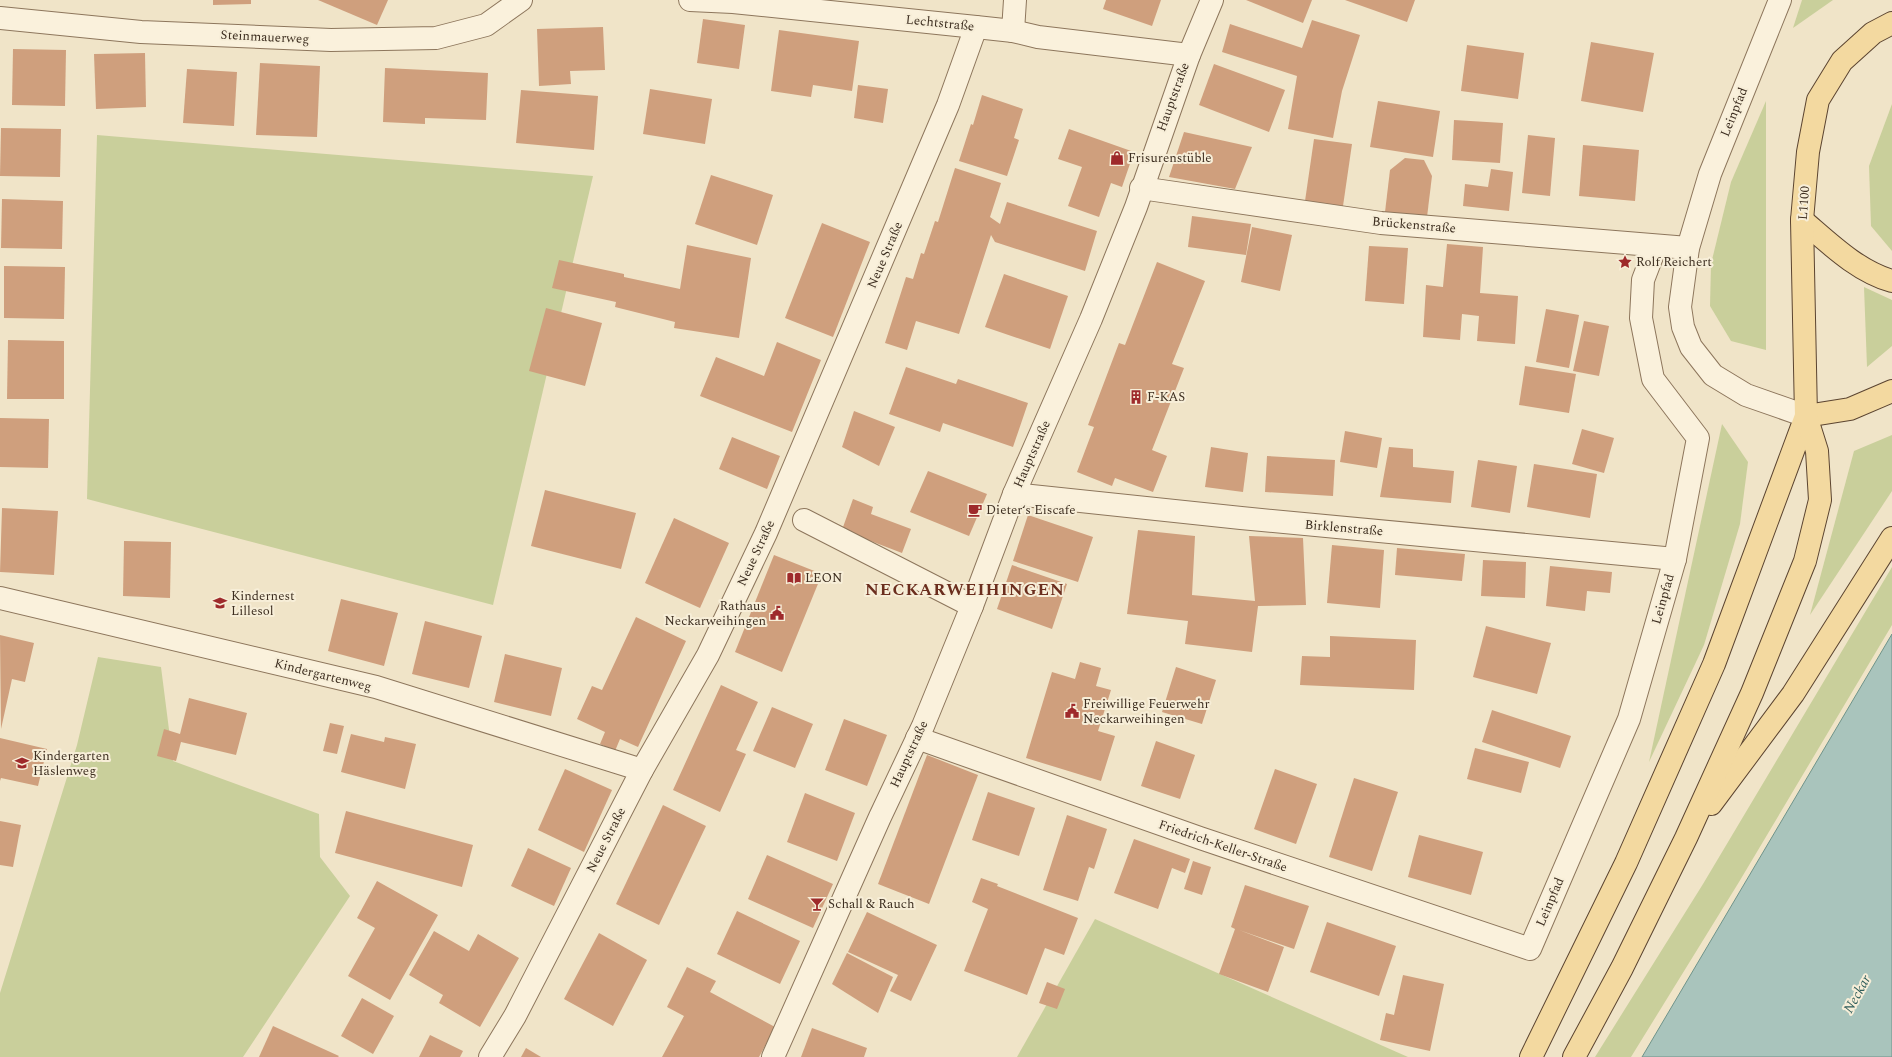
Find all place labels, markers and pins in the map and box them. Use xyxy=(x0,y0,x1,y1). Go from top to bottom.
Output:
place label: Frisurenstüble xyxy=(1128,148,1212,168)
shop icon: Frisurenstüble xyxy=(1109,150,1125,166)
place label: Rolf Reichert xyxy=(1636,252,1712,272)
place icon: Rolf Reichert xyxy=(1617,254,1633,270)
place label: F-KAS xyxy=(1147,387,1185,407)
building icon: F-KAS xyxy=(1128,389,1144,405)
place label: Dieter‘s Eiscafe xyxy=(986,500,1076,520)
cafe icon: Dieter‘s Eiscafe xyxy=(967,502,983,518)
place label: LEON xyxy=(805,568,842,588)
library icon: LEON xyxy=(786,570,802,586)
place label: Kindernest Lillesol xyxy=(231,586,295,621)
school or university icon: Kindernest Lillesol xyxy=(212,595,228,611)
place label: Rathaus Neckarweihingen xyxy=(664,596,766,631)
public building icon: Rathaus Neckarweihingen xyxy=(769,605,785,621)
place label: Freiwillige Feuerwehr Neckarweihingen xyxy=(1083,694,1210,729)
public building icon: Freiwillige Feuerwehr Neckarweihingen xyxy=(1064,703,1080,719)
place label: Kindergarten Häslenweg xyxy=(33,746,110,781)
school or university icon: Kindergarten Häslenweg xyxy=(14,755,30,771)
place label: Schall & Rauch xyxy=(828,894,915,914)
bar icon: Schall & Rauch xyxy=(809,896,825,912)

